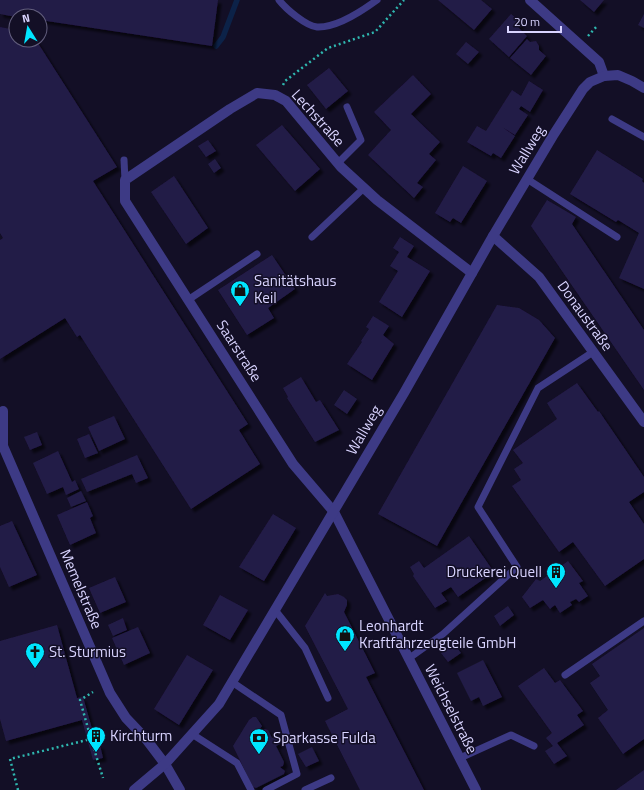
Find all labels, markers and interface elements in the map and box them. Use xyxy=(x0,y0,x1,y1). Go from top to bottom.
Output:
north arrow xyxy=(8,8,48,48)
scale bar xyxy=(508,8,561,34)
text: N xyxy=(21,10,31,27)
text: 20 m xyxy=(514,12,540,31)
street label: Lechstraße xyxy=(286,84,350,152)
street label: Wallweg xyxy=(503,120,551,179)
place label: Sanitätshaus Keil xyxy=(254,269,337,309)
street label: Donaustraße xyxy=(552,276,619,356)
shop icon: Sanitätshaus Keil xyxy=(229,279,251,307)
street label: Saarstraße xyxy=(211,315,268,386)
street label: Wallweg xyxy=(340,400,387,459)
street label: Memelstraße xyxy=(54,545,109,632)
place label: Druckerei Quell xyxy=(446,560,542,583)
building icon: Druckerei Quell xyxy=(545,561,567,589)
place label: Leonhardt Kraftfahrzeugteile GmbH xyxy=(359,614,516,654)
shop icon: Leonhardt Kraftfahrzeugteile GmbH xyxy=(334,624,356,652)
place label: St. Sturmius xyxy=(49,640,126,663)
church icon: St. Sturmius xyxy=(24,641,46,669)
street label: Weichselstraße xyxy=(419,660,484,757)
place label: Kirchturm xyxy=(110,724,172,747)
building icon: Kirchturm xyxy=(85,725,107,753)
place label: Sparkasse Fulda xyxy=(273,726,376,749)
bank icon: Sparkasse Fulda xyxy=(248,727,270,755)

